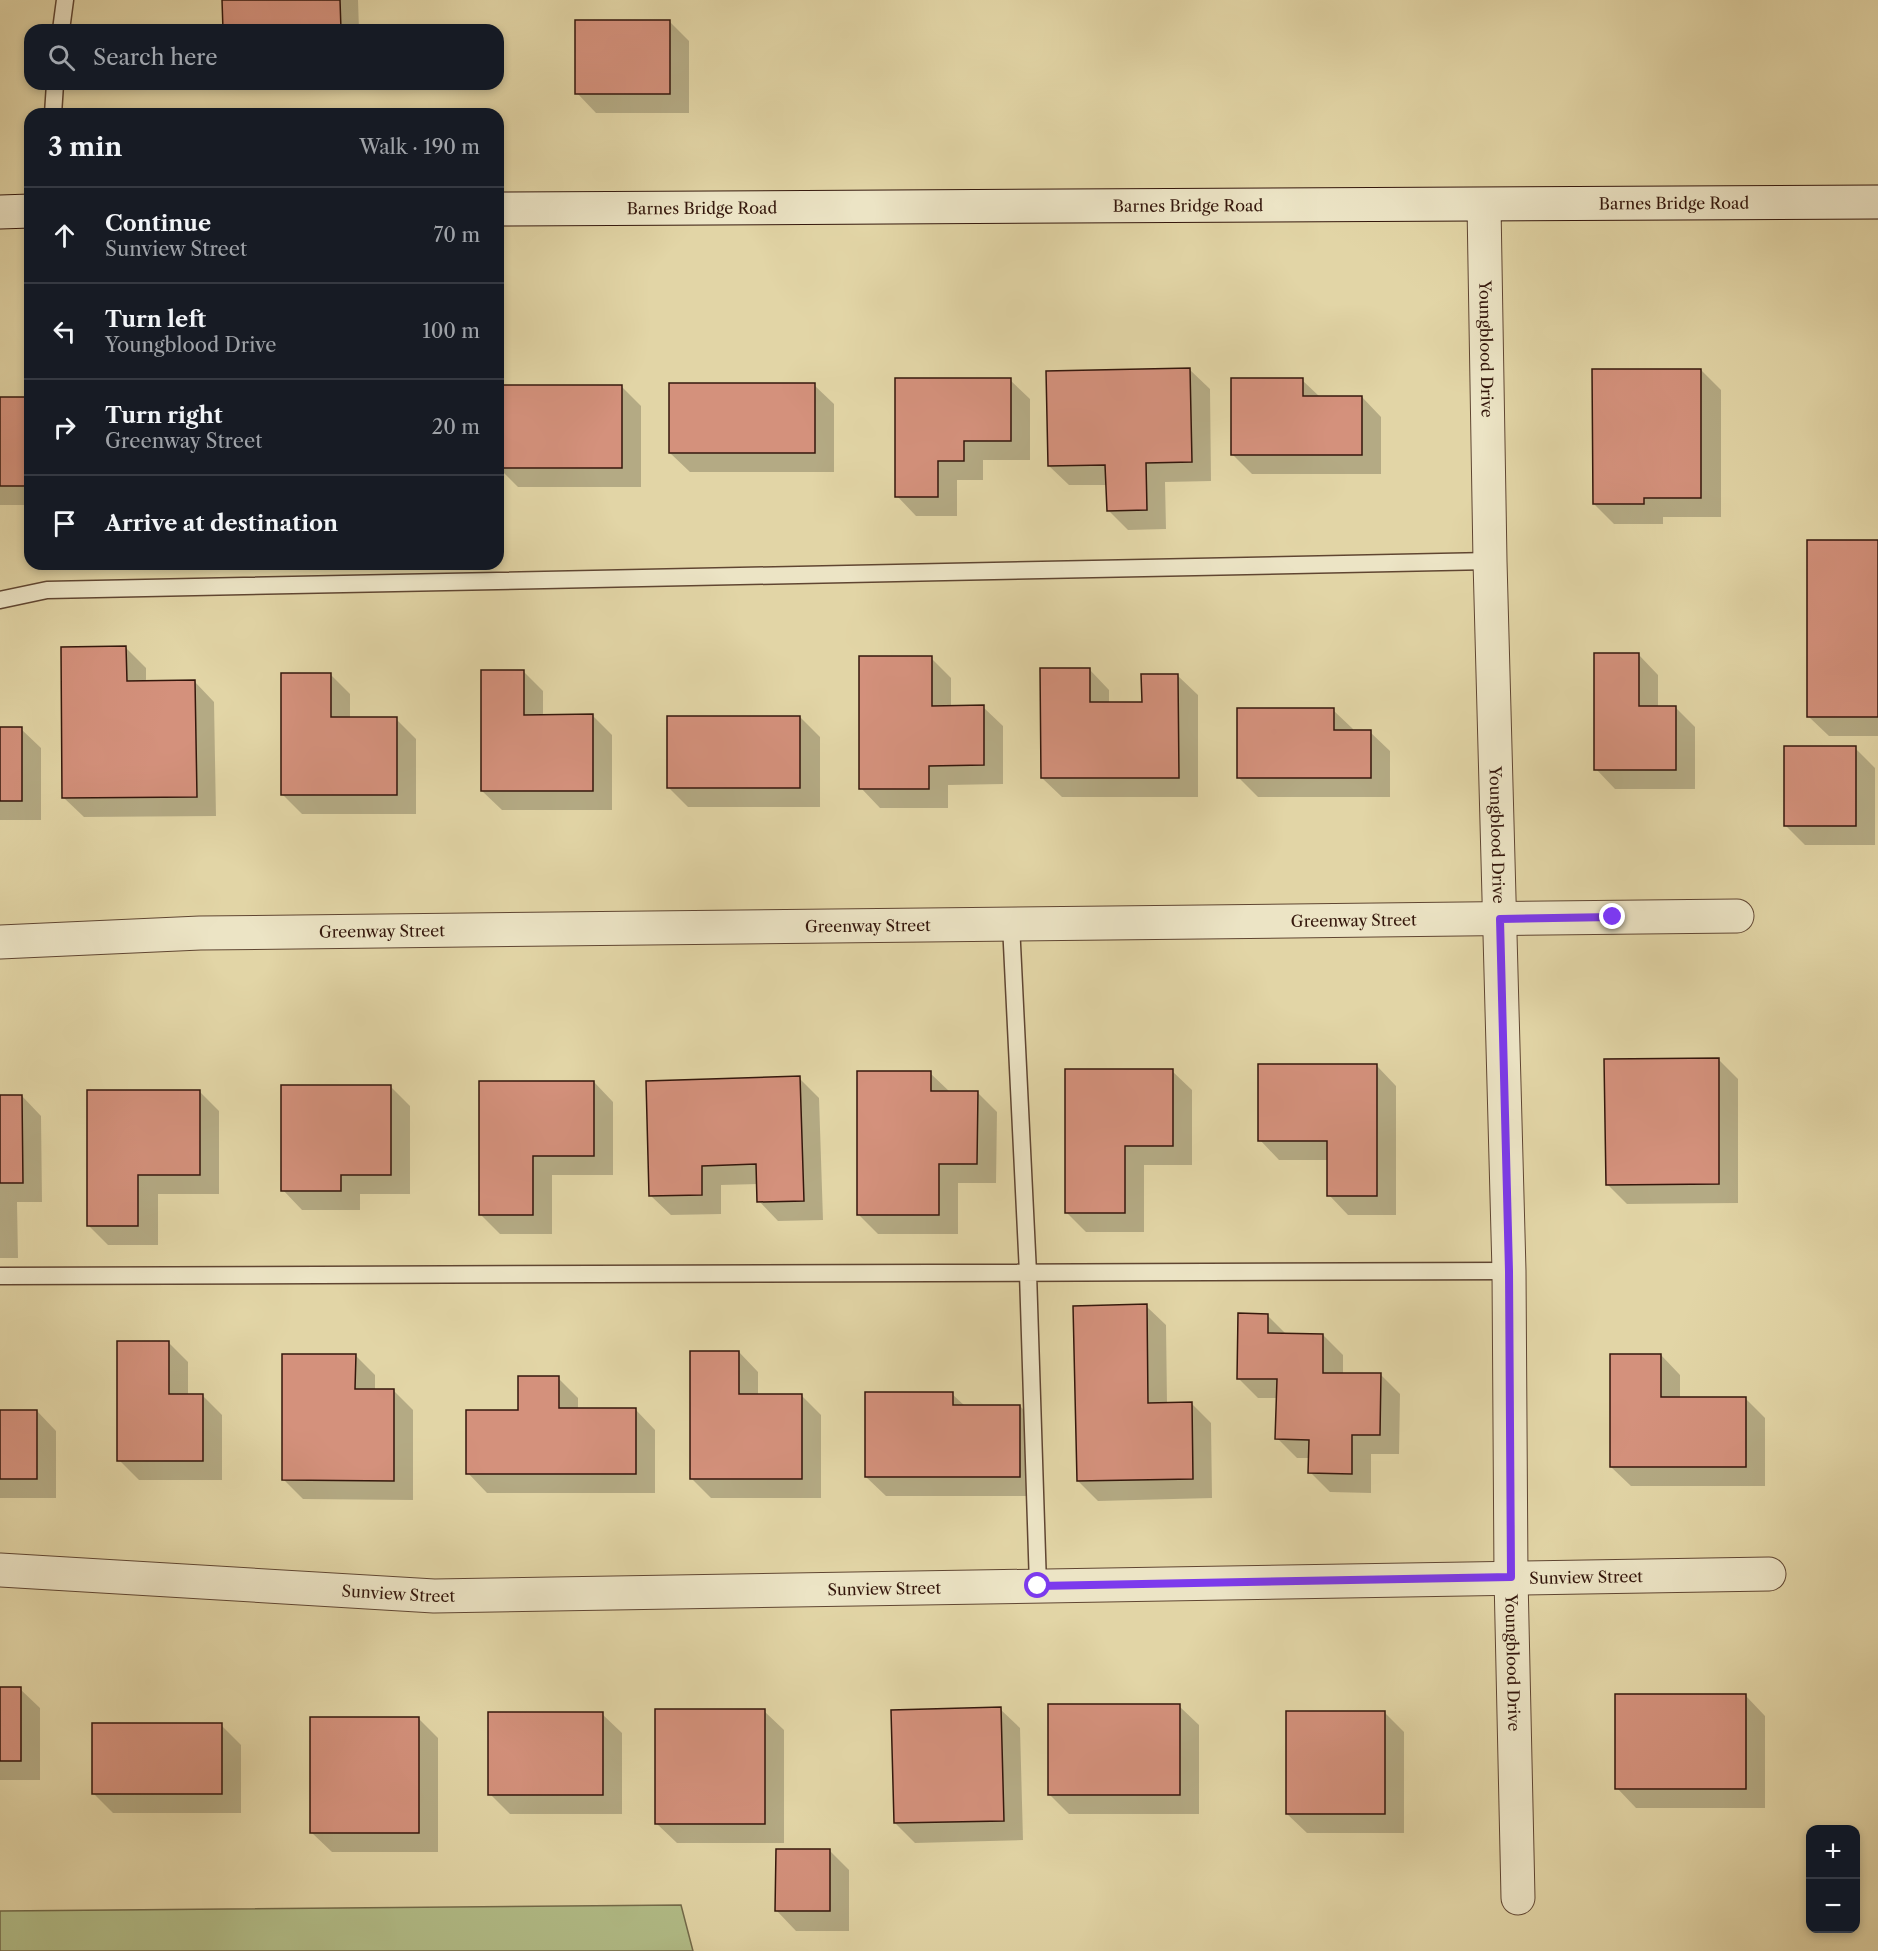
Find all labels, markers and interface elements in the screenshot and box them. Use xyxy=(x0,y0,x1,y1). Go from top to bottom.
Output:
search box xyxy=(24,24,504,90)
icon: search xyxy=(45,41,78,74)
text: Search here xyxy=(93,44,218,71)
text: 3 min xyxy=(48,131,122,163)
text: Walk · 190 m xyxy=(359,135,480,159)
street label: Barnes Bridge Road xyxy=(1599,193,1749,213)
street label: Barnes Bridge Road xyxy=(1113,195,1263,216)
street label: Barnes Bridge Road xyxy=(627,198,777,218)
text: Continue xyxy=(105,210,211,237)
icon: ahead xyxy=(48,219,81,252)
text: 70 m xyxy=(434,223,480,247)
text: Sunview Street xyxy=(105,237,247,261)
street label: Youngblood Drive xyxy=(1475,279,1498,418)
text: Turn left xyxy=(105,306,206,333)
icon: left xyxy=(48,315,81,348)
text: 100 m xyxy=(422,319,480,343)
text: Youngblood Drive xyxy=(105,333,277,357)
text: Turn right xyxy=(105,402,223,429)
icon: right xyxy=(48,411,81,444)
text: 20 m xyxy=(432,415,480,439)
text: Greenway Street xyxy=(105,429,262,453)
icon: arrive xyxy=(48,507,81,540)
text: Arrive at destination xyxy=(105,510,338,537)
street label: Youngblood Drive xyxy=(1485,765,1509,904)
route end xyxy=(1599,903,1625,929)
street label: Greenway Street xyxy=(1291,910,1417,931)
street label: Greenway Street xyxy=(805,915,931,936)
street label: Greenway Street xyxy=(319,920,445,942)
street label: Sunview Street xyxy=(1529,1566,1643,1588)
route start xyxy=(1024,1572,1050,1598)
street label: Sunview Street xyxy=(827,1578,942,1600)
street label: Sunview Street xyxy=(341,1580,456,1606)
street label: Youngblood Drive xyxy=(1501,1593,1524,1732)
map controls xyxy=(1806,1825,1860,1933)
button: + xyxy=(1806,1825,1860,1879)
button: − xyxy=(1806,1879,1860,1933)

